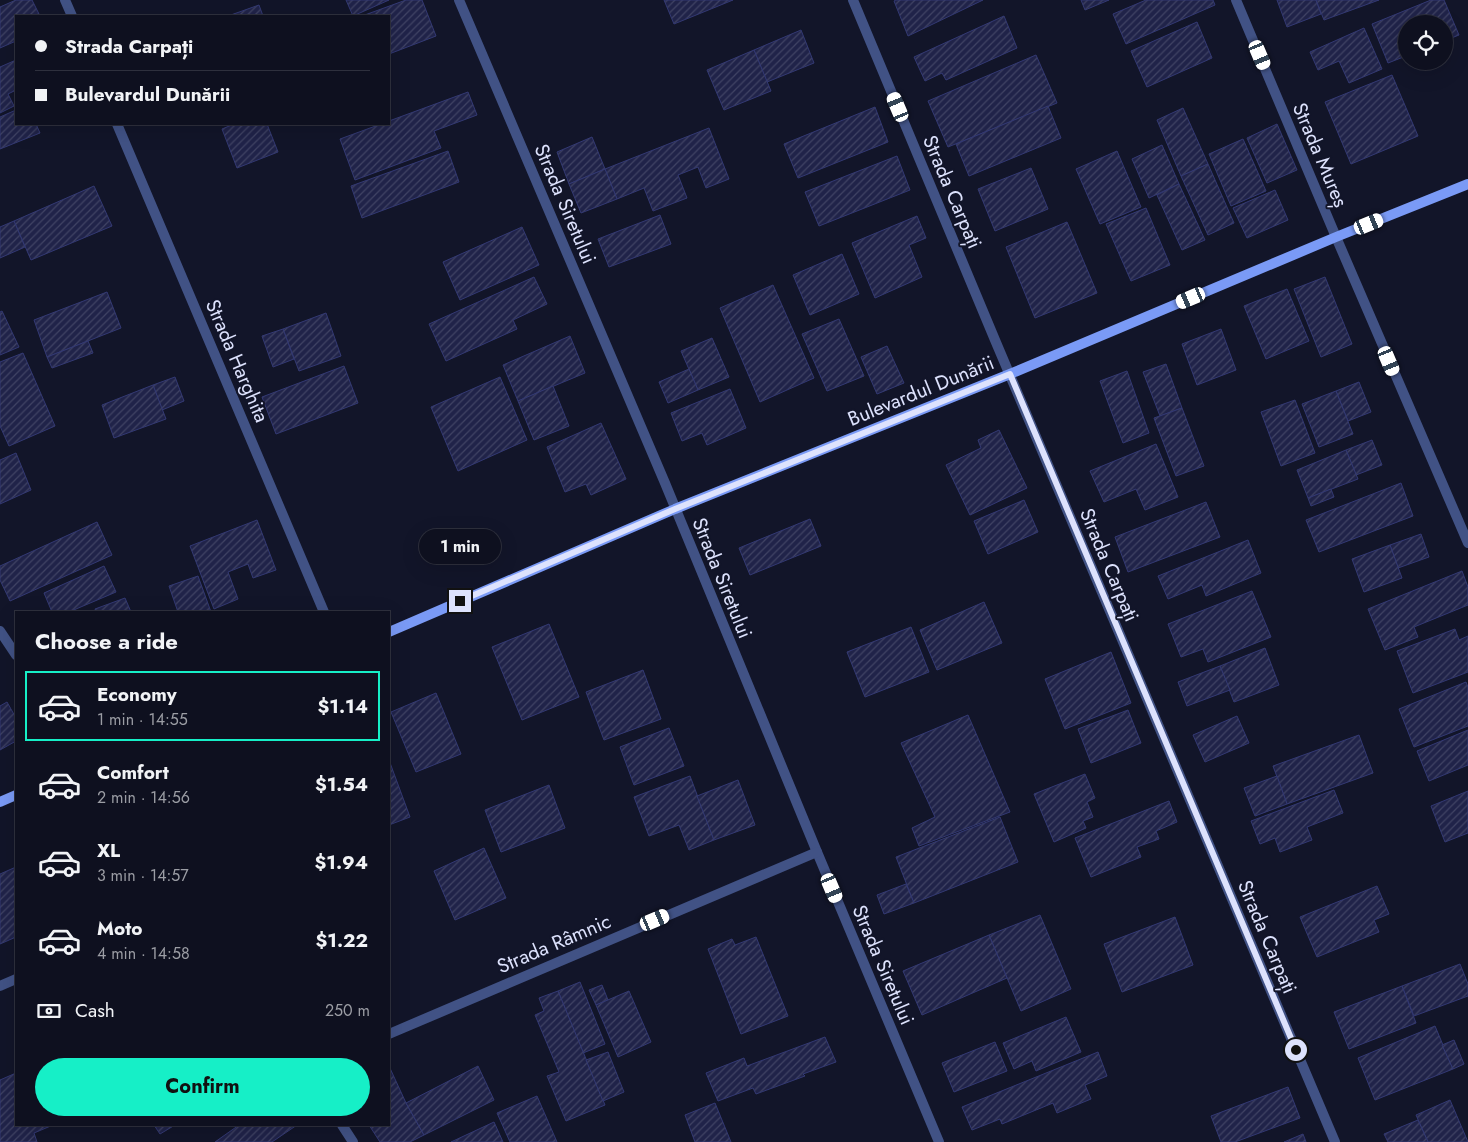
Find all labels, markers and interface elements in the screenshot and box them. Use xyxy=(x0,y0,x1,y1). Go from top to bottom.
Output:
map controls xyxy=(1398,15,1453,70)
button: locate xyxy=(1398,15,1453,70)
text: Strada Carpați xyxy=(65,33,193,60)
car xyxy=(1247,38,1272,72)
text: Bulevardul Dunării xyxy=(65,81,230,108)
car xyxy=(885,90,910,124)
street label: Strada Mureș xyxy=(1285,98,1355,212)
street label: Strada Carpați xyxy=(915,131,989,253)
street label: Strada Siretului xyxy=(527,139,603,269)
car xyxy=(1352,211,1385,237)
car xyxy=(1174,285,1207,311)
street label: Strada Harghita xyxy=(198,295,276,427)
car xyxy=(1376,344,1401,378)
street label: Bulevardul Dunării xyxy=(843,348,999,434)
street label: Strada Carpați xyxy=(1072,504,1146,626)
street label: Strada Siretului xyxy=(685,513,759,643)
callout: 1 min xyxy=(419,528,501,564)
text: 1 min xyxy=(440,535,480,558)
route end xyxy=(449,590,471,612)
text: Choose a ride xyxy=(35,625,178,657)
text: Economy xyxy=(97,681,177,708)
icon: car xyxy=(37,684,82,729)
text: $1.14 xyxy=(317,693,368,720)
text: 1 min · 14:55 xyxy=(97,708,188,731)
text: Comfort xyxy=(97,759,169,786)
icon: car xyxy=(37,762,82,807)
text: $1.54 xyxy=(315,771,368,798)
text: 2 min · 14:56 xyxy=(97,786,190,809)
text: XL xyxy=(97,837,120,864)
icon: car xyxy=(37,840,82,885)
text: $1.94 xyxy=(314,849,368,876)
text: 3 min · 14:57 xyxy=(97,864,189,887)
car xyxy=(819,871,844,905)
street label: Strada Carpați xyxy=(1230,876,1304,998)
street label: Strada Siretului xyxy=(845,900,921,1030)
street label: Strada Râmnic xyxy=(493,907,615,981)
car xyxy=(638,907,671,933)
text: Moto xyxy=(97,915,142,942)
icon: car xyxy=(37,918,82,963)
text: $1.22 xyxy=(315,927,368,954)
text: 4 min · 14:58 xyxy=(97,942,190,965)
icon: cash xyxy=(35,997,63,1025)
text: Cash xyxy=(75,997,115,1024)
text: 250 m xyxy=(325,999,370,1022)
route start xyxy=(1285,1039,1307,1061)
button: Confirm xyxy=(35,1058,370,1116)

